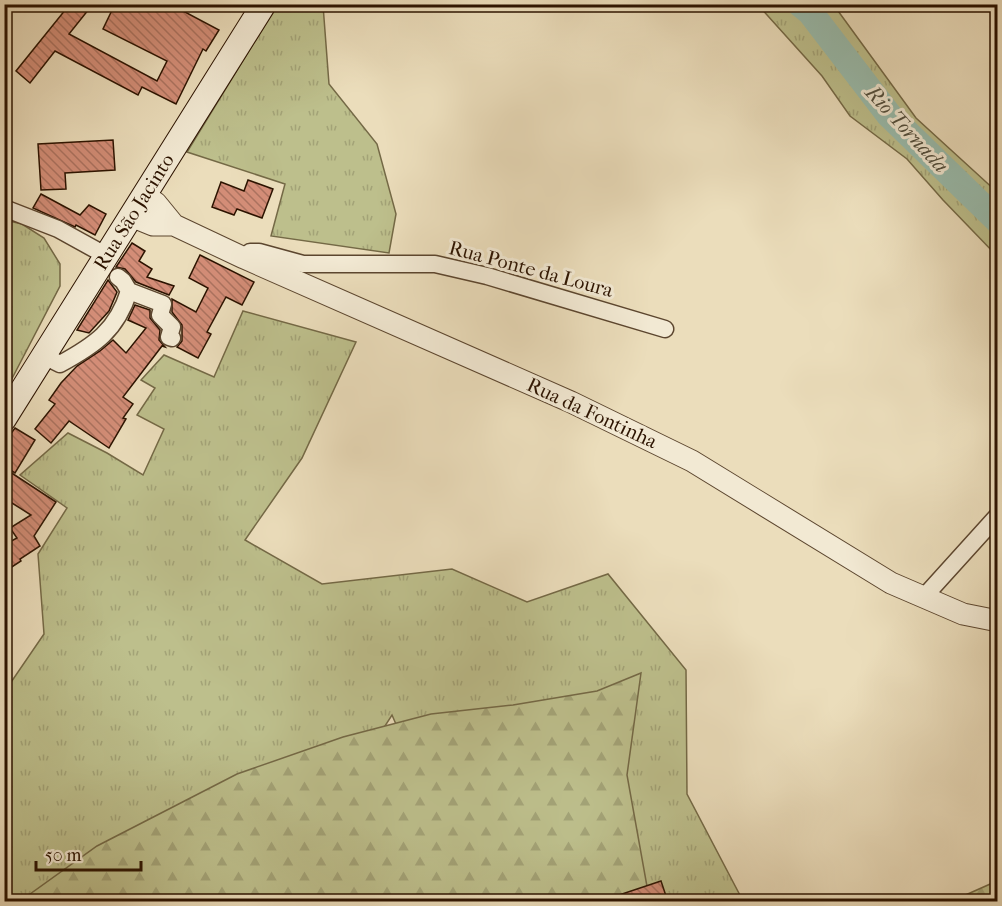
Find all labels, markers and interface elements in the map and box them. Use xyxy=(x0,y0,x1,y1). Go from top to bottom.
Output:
water label: Rio Tornada xyxy=(859,79,953,177)
street label: Rua São Jacinto xyxy=(89,150,179,274)
street label: Rua Ponte da Loura xyxy=(446,236,616,302)
street label: Rua da Fontinha xyxy=(523,373,661,453)
scale bar xyxy=(36,834,141,872)
text: 50 m xyxy=(45,845,82,866)

